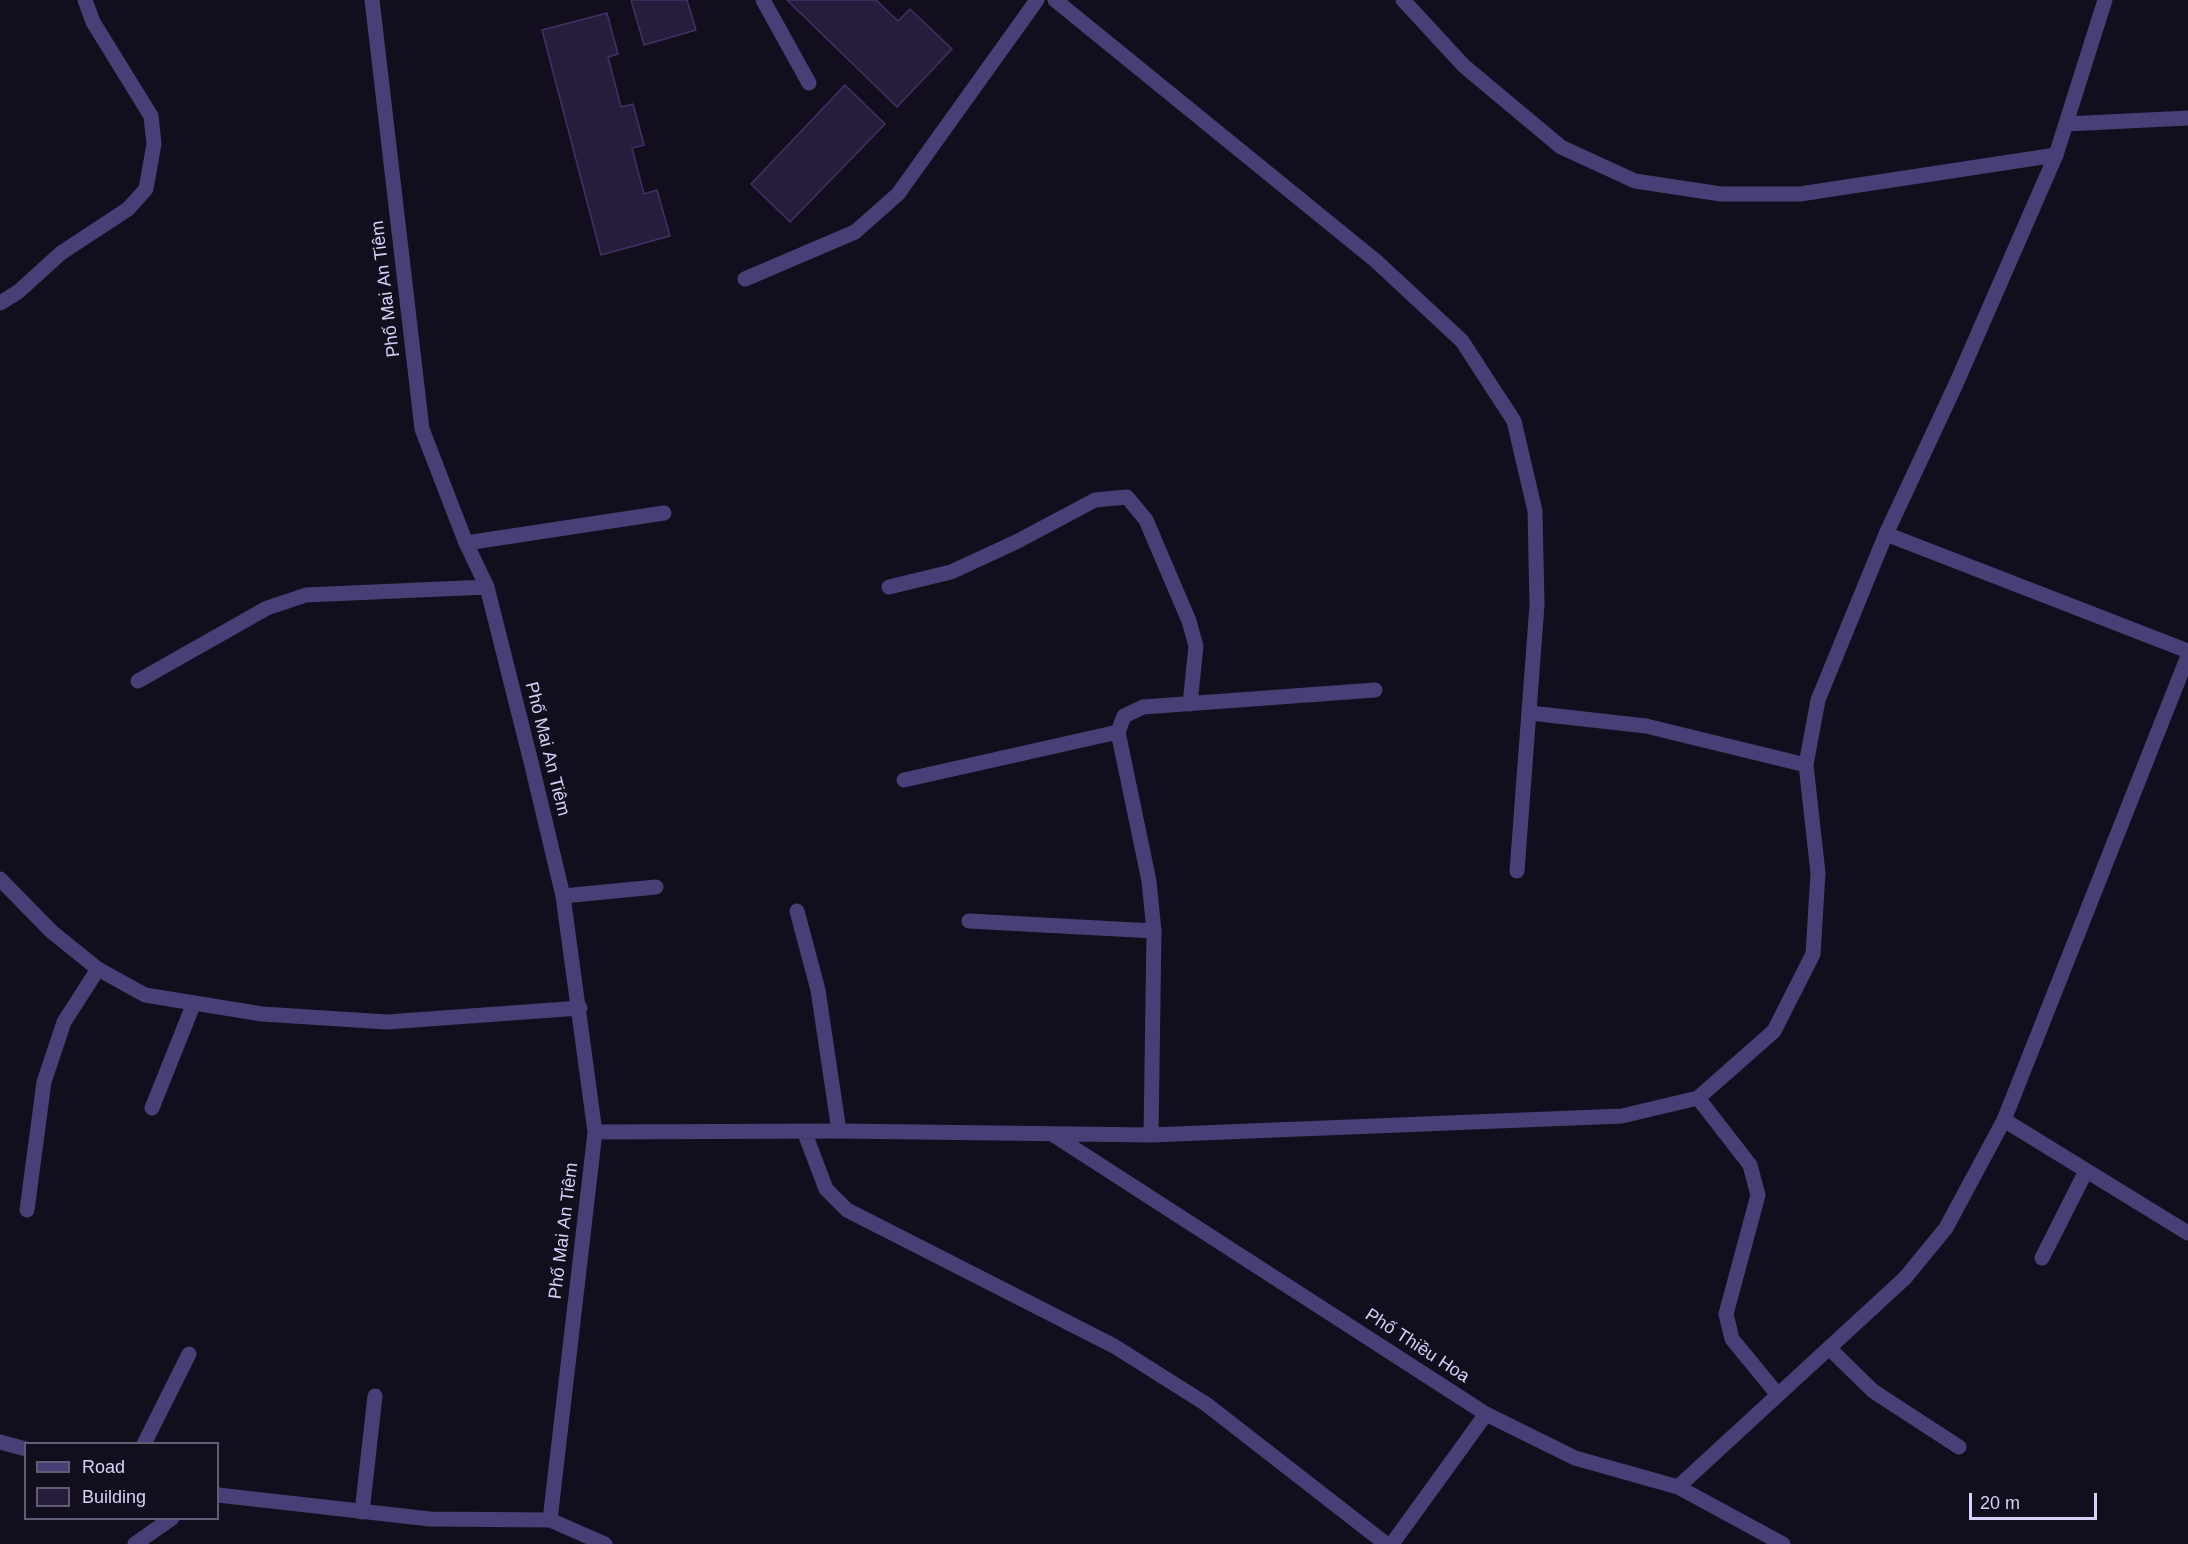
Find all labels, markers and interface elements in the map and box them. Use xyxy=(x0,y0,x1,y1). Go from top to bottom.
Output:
street label: Phố Mai An Tiêm xyxy=(367,220,405,358)
street label: Phố Mai An Tiêm xyxy=(520,680,574,818)
street label: Phố Mai An Tiêm xyxy=(545,1162,583,1300)
street label: Phố Thiều Hoa xyxy=(1361,1304,1473,1388)
legend xyxy=(24,1442,219,1520)
text: Road xyxy=(82,1457,125,1477)
scale bar xyxy=(1972,1481,2100,1519)
text: Building xyxy=(82,1487,146,1507)
text: 20 m xyxy=(1980,1493,2020,1513)

